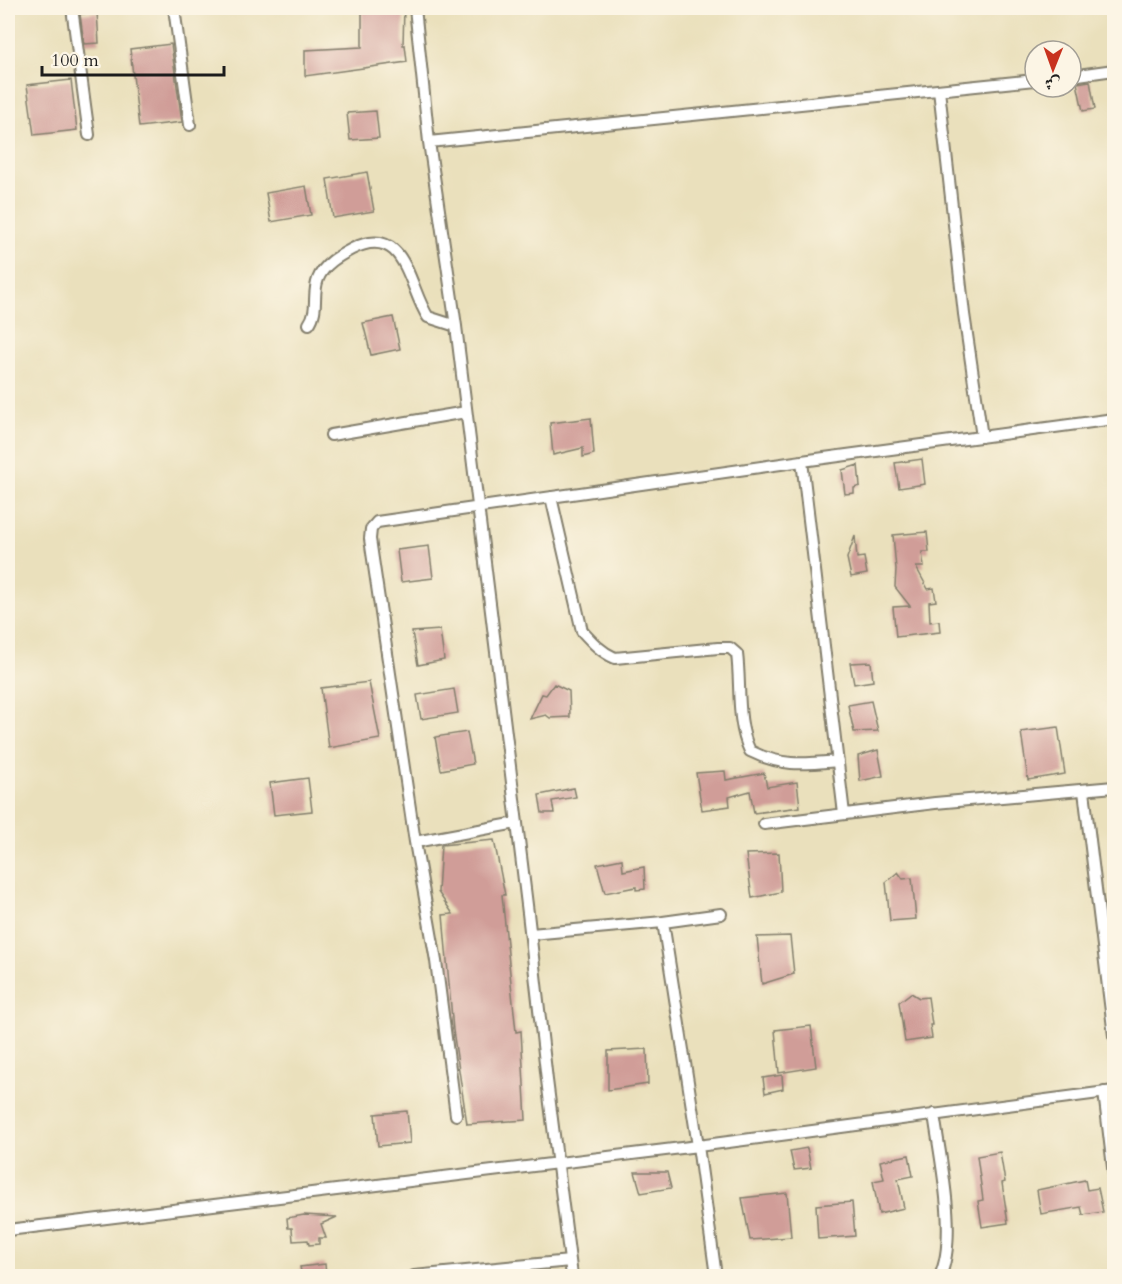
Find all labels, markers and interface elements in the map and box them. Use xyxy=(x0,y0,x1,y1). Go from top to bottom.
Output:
scale bar xyxy=(42,39,224,77)
north arrow xyxy=(1023,39,1083,99)
text: 100 m xyxy=(51,48,99,73)
text: ش xyxy=(1045,72,1061,94)

